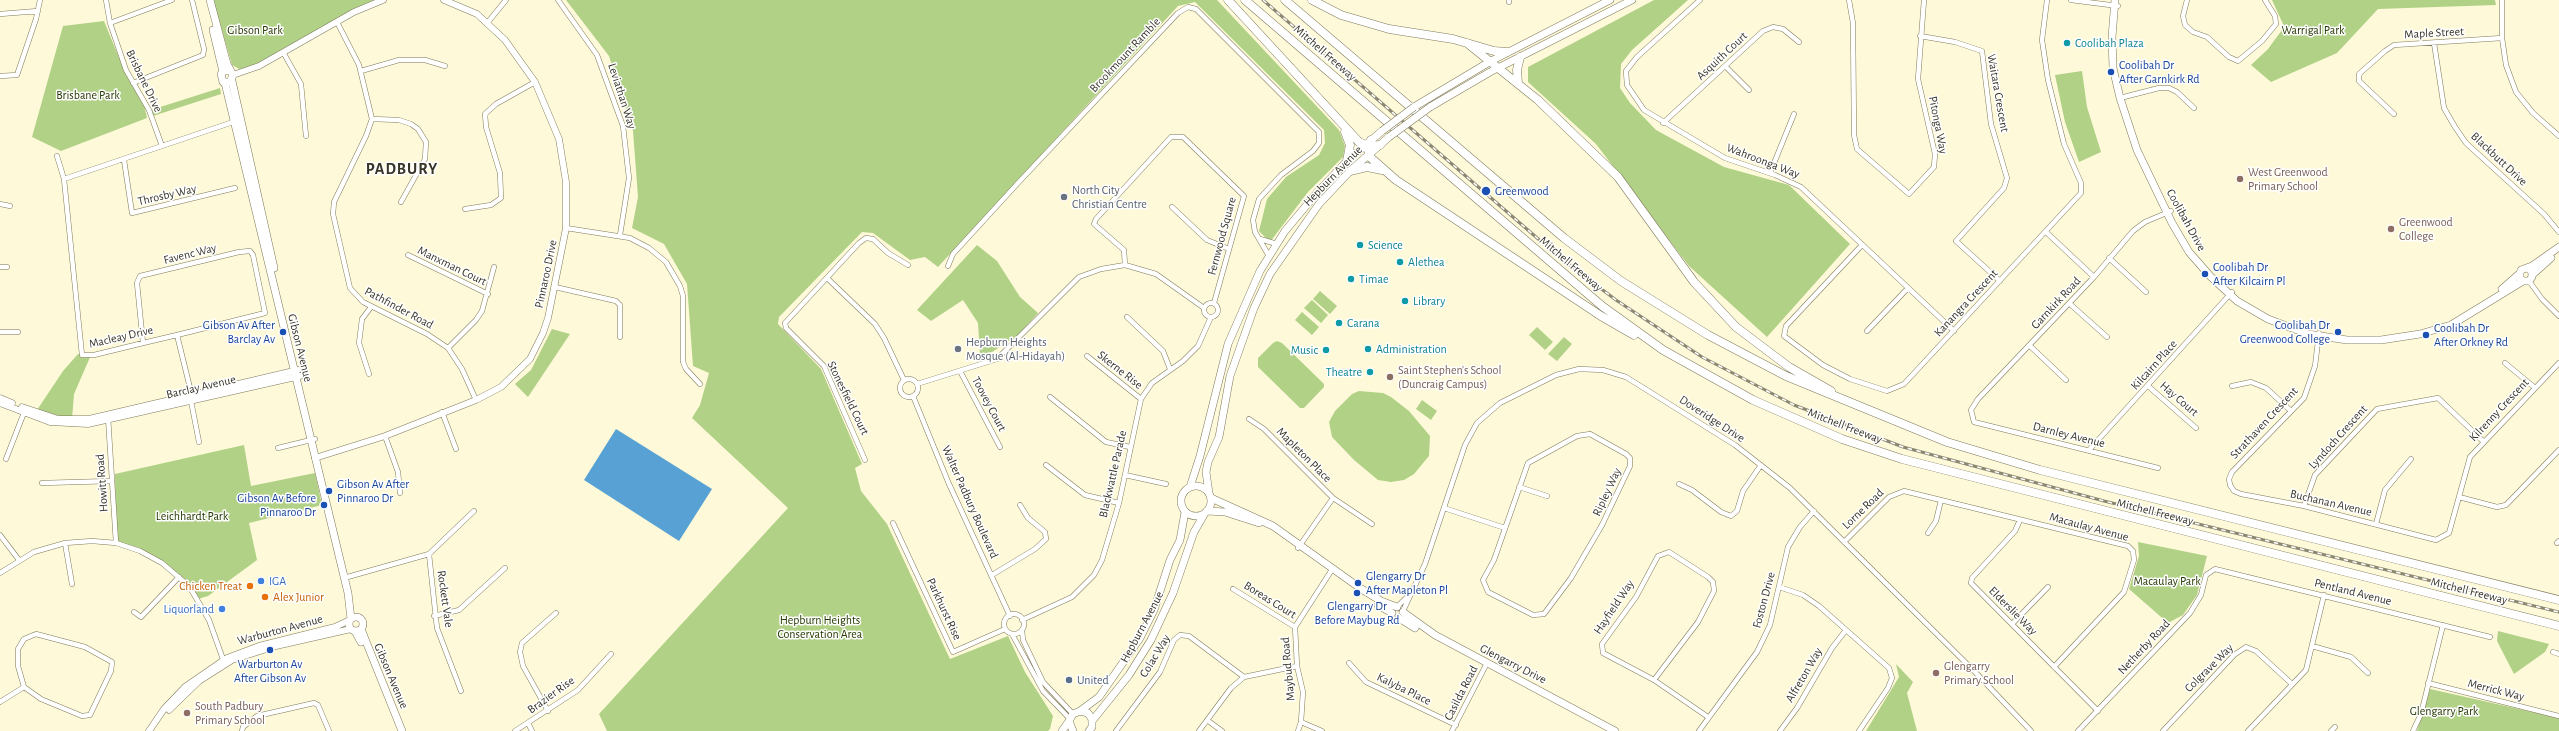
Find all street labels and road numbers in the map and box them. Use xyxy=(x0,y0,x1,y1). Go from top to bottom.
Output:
street label: Brookmount Ramble xyxy=(1087,15,1163,95)
street label: Mitchell Freeway xyxy=(1291,22,1359,84)
street label: Maple Street xyxy=(2404,24,2464,42)
street label: Asquith Court xyxy=(1694,29,1750,83)
street label: Brisbane Drive xyxy=(123,47,165,115)
street label: Waitara Crescent xyxy=(1984,53,2012,133)
street label: Leviathan Way xyxy=(605,61,639,131)
street label: Pitonga Way xyxy=(1925,95,1951,155)
street label: Blackbutt Drive xyxy=(2468,129,2530,189)
street label: Wahroonga Way xyxy=(1724,140,1802,182)
street label: Hepburn Avenue xyxy=(1300,143,1366,209)
street label: Throsby Way xyxy=(136,181,198,209)
street label: Coolibah Drive xyxy=(2163,187,2209,253)
street label: Fernwood Square xyxy=(1205,195,1239,277)
street label: Mitchell Freeway xyxy=(1536,233,1606,295)
street label: Pinnaroo Drive xyxy=(532,239,560,309)
street label: Favenc Way xyxy=(162,240,218,268)
street label: Manxman Court xyxy=(415,243,489,289)
street label: Kanangra Crescent xyxy=(1931,266,2001,340)
street label: Garnkirk Road xyxy=(2028,274,2084,332)
street label: Pathfinder Road xyxy=(362,284,436,332)
street label: Gibson Avenue xyxy=(285,312,315,384)
street label: Macleay Drive xyxy=(87,323,155,351)
street label: Kilcairn Place xyxy=(2128,337,2180,393)
street label: Skerne Rise xyxy=(1094,348,1146,392)
street label: Stonesfield Court xyxy=(824,359,872,437)
street label: Barclay Avenue xyxy=(165,372,237,402)
street label: Toovey Court xyxy=(969,374,1009,434)
street label: Kilrenny Crescent xyxy=(2466,375,2532,445)
street label: Hay Court xyxy=(2157,378,2201,420)
street label: Strathaven Crescent xyxy=(2227,384,2301,462)
street label: Doveridge Drive xyxy=(1677,392,1747,446)
street label: Lyndoch Crescent xyxy=(2306,402,2370,472)
street label: Mitchell Freeway xyxy=(1806,405,1884,447)
street label: Darnley Avenue xyxy=(2031,419,2107,451)
street label: Mapleton Place xyxy=(1273,424,1335,486)
street label: Blackwattle Parade xyxy=(1096,429,1130,519)
street label: Walter Padbury Boulevard xyxy=(939,443,1001,561)
street label: Howitt Road xyxy=(93,453,111,513)
street label: Ripley Way xyxy=(1590,465,1624,519)
street label: Lorne Road xyxy=(1839,486,1887,532)
street label: Buchanan Avenue xyxy=(2289,487,2373,519)
street label: Mitchell Freeway xyxy=(2115,496,2195,528)
street label: Macaulay Avenue xyxy=(2048,510,2130,544)
street label: Rockett Vale xyxy=(434,570,456,628)
street label: Foston Drive xyxy=(1750,570,1778,630)
street label: Pentland Avenue xyxy=(2313,575,2393,609)
street label: Mitchell Freeway xyxy=(2429,575,2509,607)
street label: Parkhurst Rise xyxy=(923,576,965,642)
street label: Hayfield Way xyxy=(1591,577,1637,637)
street label: Boreas Court xyxy=(1241,578,1299,622)
street label: Elderslie Way xyxy=(1986,584,2040,638)
street label: Hepburn Avenue xyxy=(1117,589,1167,665)
street label: Warburton Avenue xyxy=(236,612,324,648)
street label: Netherby Road xyxy=(2115,617,2173,677)
street label: Colac Way xyxy=(1137,632,1173,680)
street label: Maybud Road xyxy=(1278,636,1298,702)
street label: Gibson Avenue xyxy=(371,641,411,711)
street label: Glengarry Drive xyxy=(1477,641,1549,687)
street label: Colgrave Way xyxy=(2182,641,2236,695)
street label: Alfreton Way xyxy=(1782,645,1826,705)
street label: Casilda Road xyxy=(1441,663,1481,723)
street label: Kalyba Place xyxy=(1374,670,1434,708)
street label: Brazier Rise xyxy=(525,673,577,717)
street label: Merrick Way xyxy=(2466,676,2526,704)

